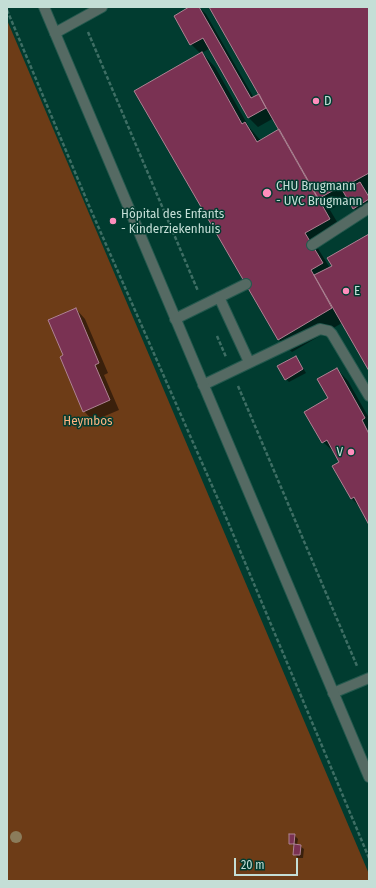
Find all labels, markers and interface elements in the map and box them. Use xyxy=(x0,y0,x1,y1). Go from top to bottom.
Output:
place label: D xyxy=(324,93,332,109)
marker: D xyxy=(311,96,321,106)
place label: CHU Brugmann - UVC Brugmann xyxy=(276,178,362,209)
marker: CHU Brugmann - UVC Brugmann xyxy=(261,187,273,199)
place label: Hôpital des Enfants - Kinderziekenhuis xyxy=(121,206,224,237)
marker: Hôpital des Enfants - Kinderziekenhuis xyxy=(108,216,118,226)
place label: E xyxy=(354,283,360,299)
marker: E xyxy=(341,286,351,296)
park label: Heymbos xyxy=(63,413,113,429)
place label: V xyxy=(336,444,343,460)
marker: V xyxy=(346,447,356,457)
scale bar xyxy=(236,850,300,876)
text: 20 m xyxy=(241,858,265,872)

